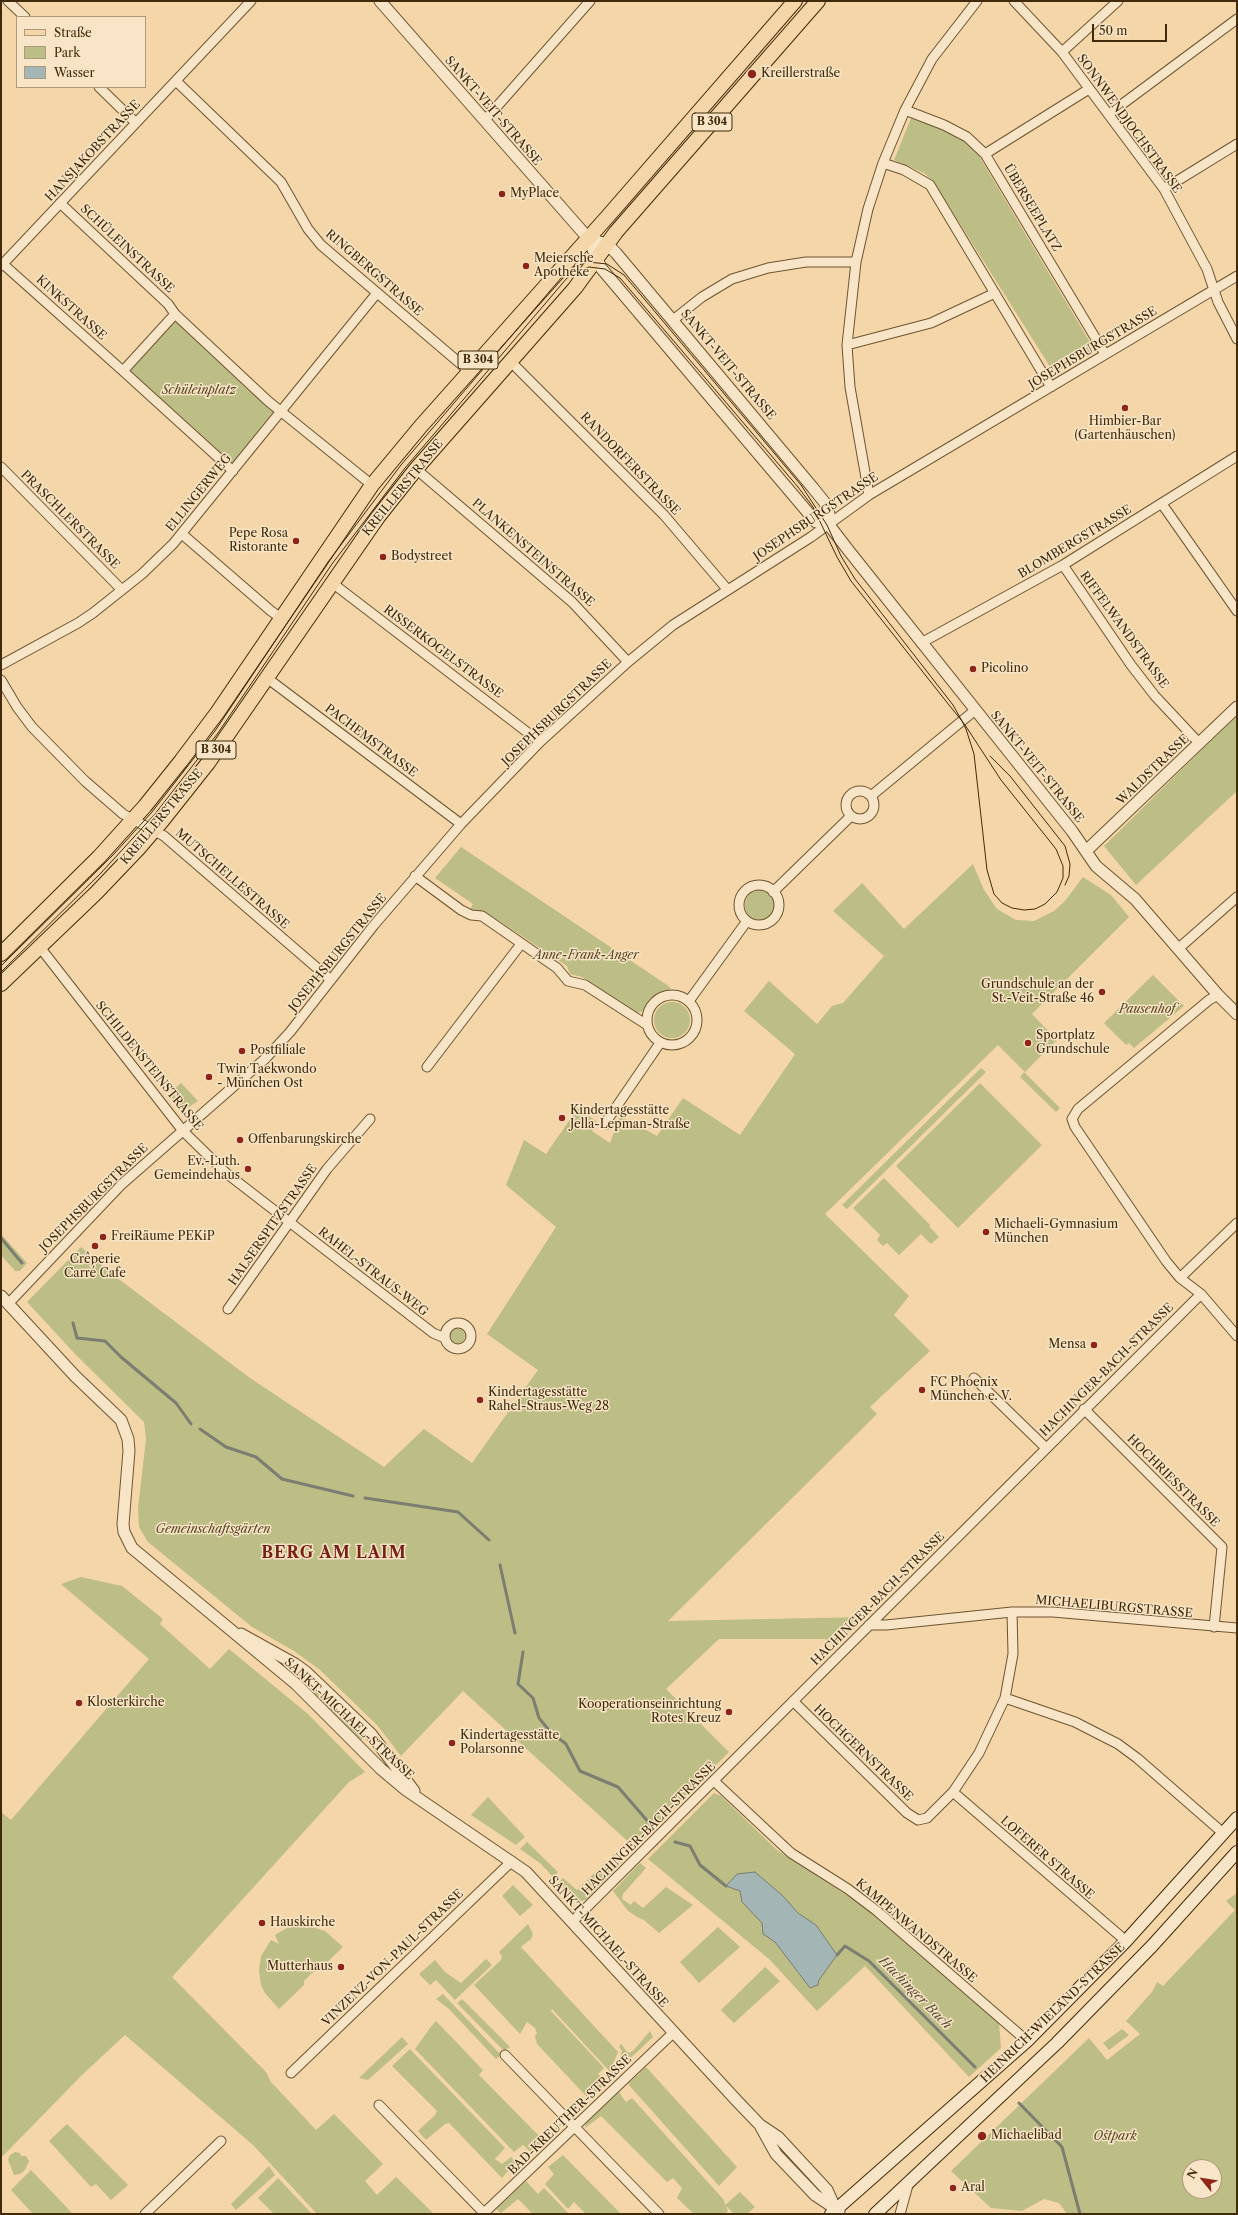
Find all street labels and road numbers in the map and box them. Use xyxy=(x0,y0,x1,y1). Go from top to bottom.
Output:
street label: SONNWENDJOCHSTRASSE xyxy=(1074,52,1184,196)
street label: SANKT-VEIT-STRASSE xyxy=(442,54,544,168)
street label: HANSJAKOBSTRASSE xyxy=(42,98,144,204)
road number: B 304 xyxy=(692,113,732,131)
street label: ÜBERSEEPLATZ xyxy=(1000,162,1064,254)
street label: SCHÜLEINSTRASSE xyxy=(77,202,177,296)
street label: RINGBERGSTRASSE xyxy=(322,227,426,319)
street label: KINKSTRASSE xyxy=(33,273,109,343)
street label: JOSEPHSBURGSTRASSE xyxy=(1026,304,1160,392)
street label: SANKT-VEIT-STRASSE xyxy=(678,307,778,423)
road number: B 304 xyxy=(458,351,498,369)
street label: RANDORFERSTRASSE xyxy=(577,410,683,518)
street label: KREILLERSTRASSE xyxy=(360,437,446,539)
street label: ELLINGERWEG xyxy=(163,451,235,535)
street label: PRASCHLERSTRASSE xyxy=(18,468,122,572)
street label: JOSEPHSBURGSTRASSE xyxy=(751,470,881,564)
street label: PLANKENSTEINSTRASSE xyxy=(469,496,597,610)
street label: BLOMBERGSTRASSE xyxy=(1016,502,1134,582)
street label: RIFFELWANDSTRASSE xyxy=(1077,569,1171,691)
street label: RISSERKOGELSTRASSE xyxy=(380,602,506,702)
street label: JOSEPHSBURGSTRASSE xyxy=(499,657,615,769)
street label: PACHEMSTRASSE xyxy=(322,701,420,781)
street label: SANKT-VEIT-STRASSE xyxy=(987,708,1087,826)
street label: WALDSTRASSE xyxy=(1114,732,1192,808)
road number: B 304 xyxy=(196,741,236,759)
street label: KREILLERSTRASSE xyxy=(118,766,206,868)
street label: MUTSCHELLESTRASSE xyxy=(172,826,292,932)
street label: JOSEPHSBURGSTRASSE xyxy=(286,891,390,1015)
street label: SCHILDENSTEINSTRASSE xyxy=(92,998,206,1134)
street label: JOSEPHSBURGSTRASSE xyxy=(37,1141,151,1255)
street label: HALSERSPITZSTRASSE xyxy=(226,1162,320,1288)
street label: RAHEL-STRAUS-WEG xyxy=(315,1225,431,1319)
street label: HACHINGER-BACH-STRASSE xyxy=(1037,1300,1177,1440)
street label: HOCHRIESSTRASSE xyxy=(1124,1432,1222,1530)
street label: HACHINGER-BACH-STRASSE xyxy=(808,1529,948,1669)
street label: MICHAELIBURGSTRASSE xyxy=(1035,1593,1193,1621)
street label: SANKT-MICHAEL-STRASSE xyxy=(281,1655,417,1783)
street label: HOCHGERNSTRASSE xyxy=(810,1702,916,1804)
street label: HACHINGER-BACH-STRASSE xyxy=(579,1759,719,1899)
street label: LOFERER STRASSE xyxy=(997,1813,1097,1903)
street label: SANKT-MICHAEL-STRASSE xyxy=(545,1873,671,2011)
street label: KAMPENWANDSTRASSE xyxy=(853,1876,979,1986)
street label: VINZENZ-VON-PAUL-STRASSE xyxy=(319,1887,467,2029)
street label: HEINRICH-WIELAND-STRASSE xyxy=(978,1940,1128,2086)
street label: BAD-KREUTHER-STRASSE xyxy=(505,2052,635,2178)

